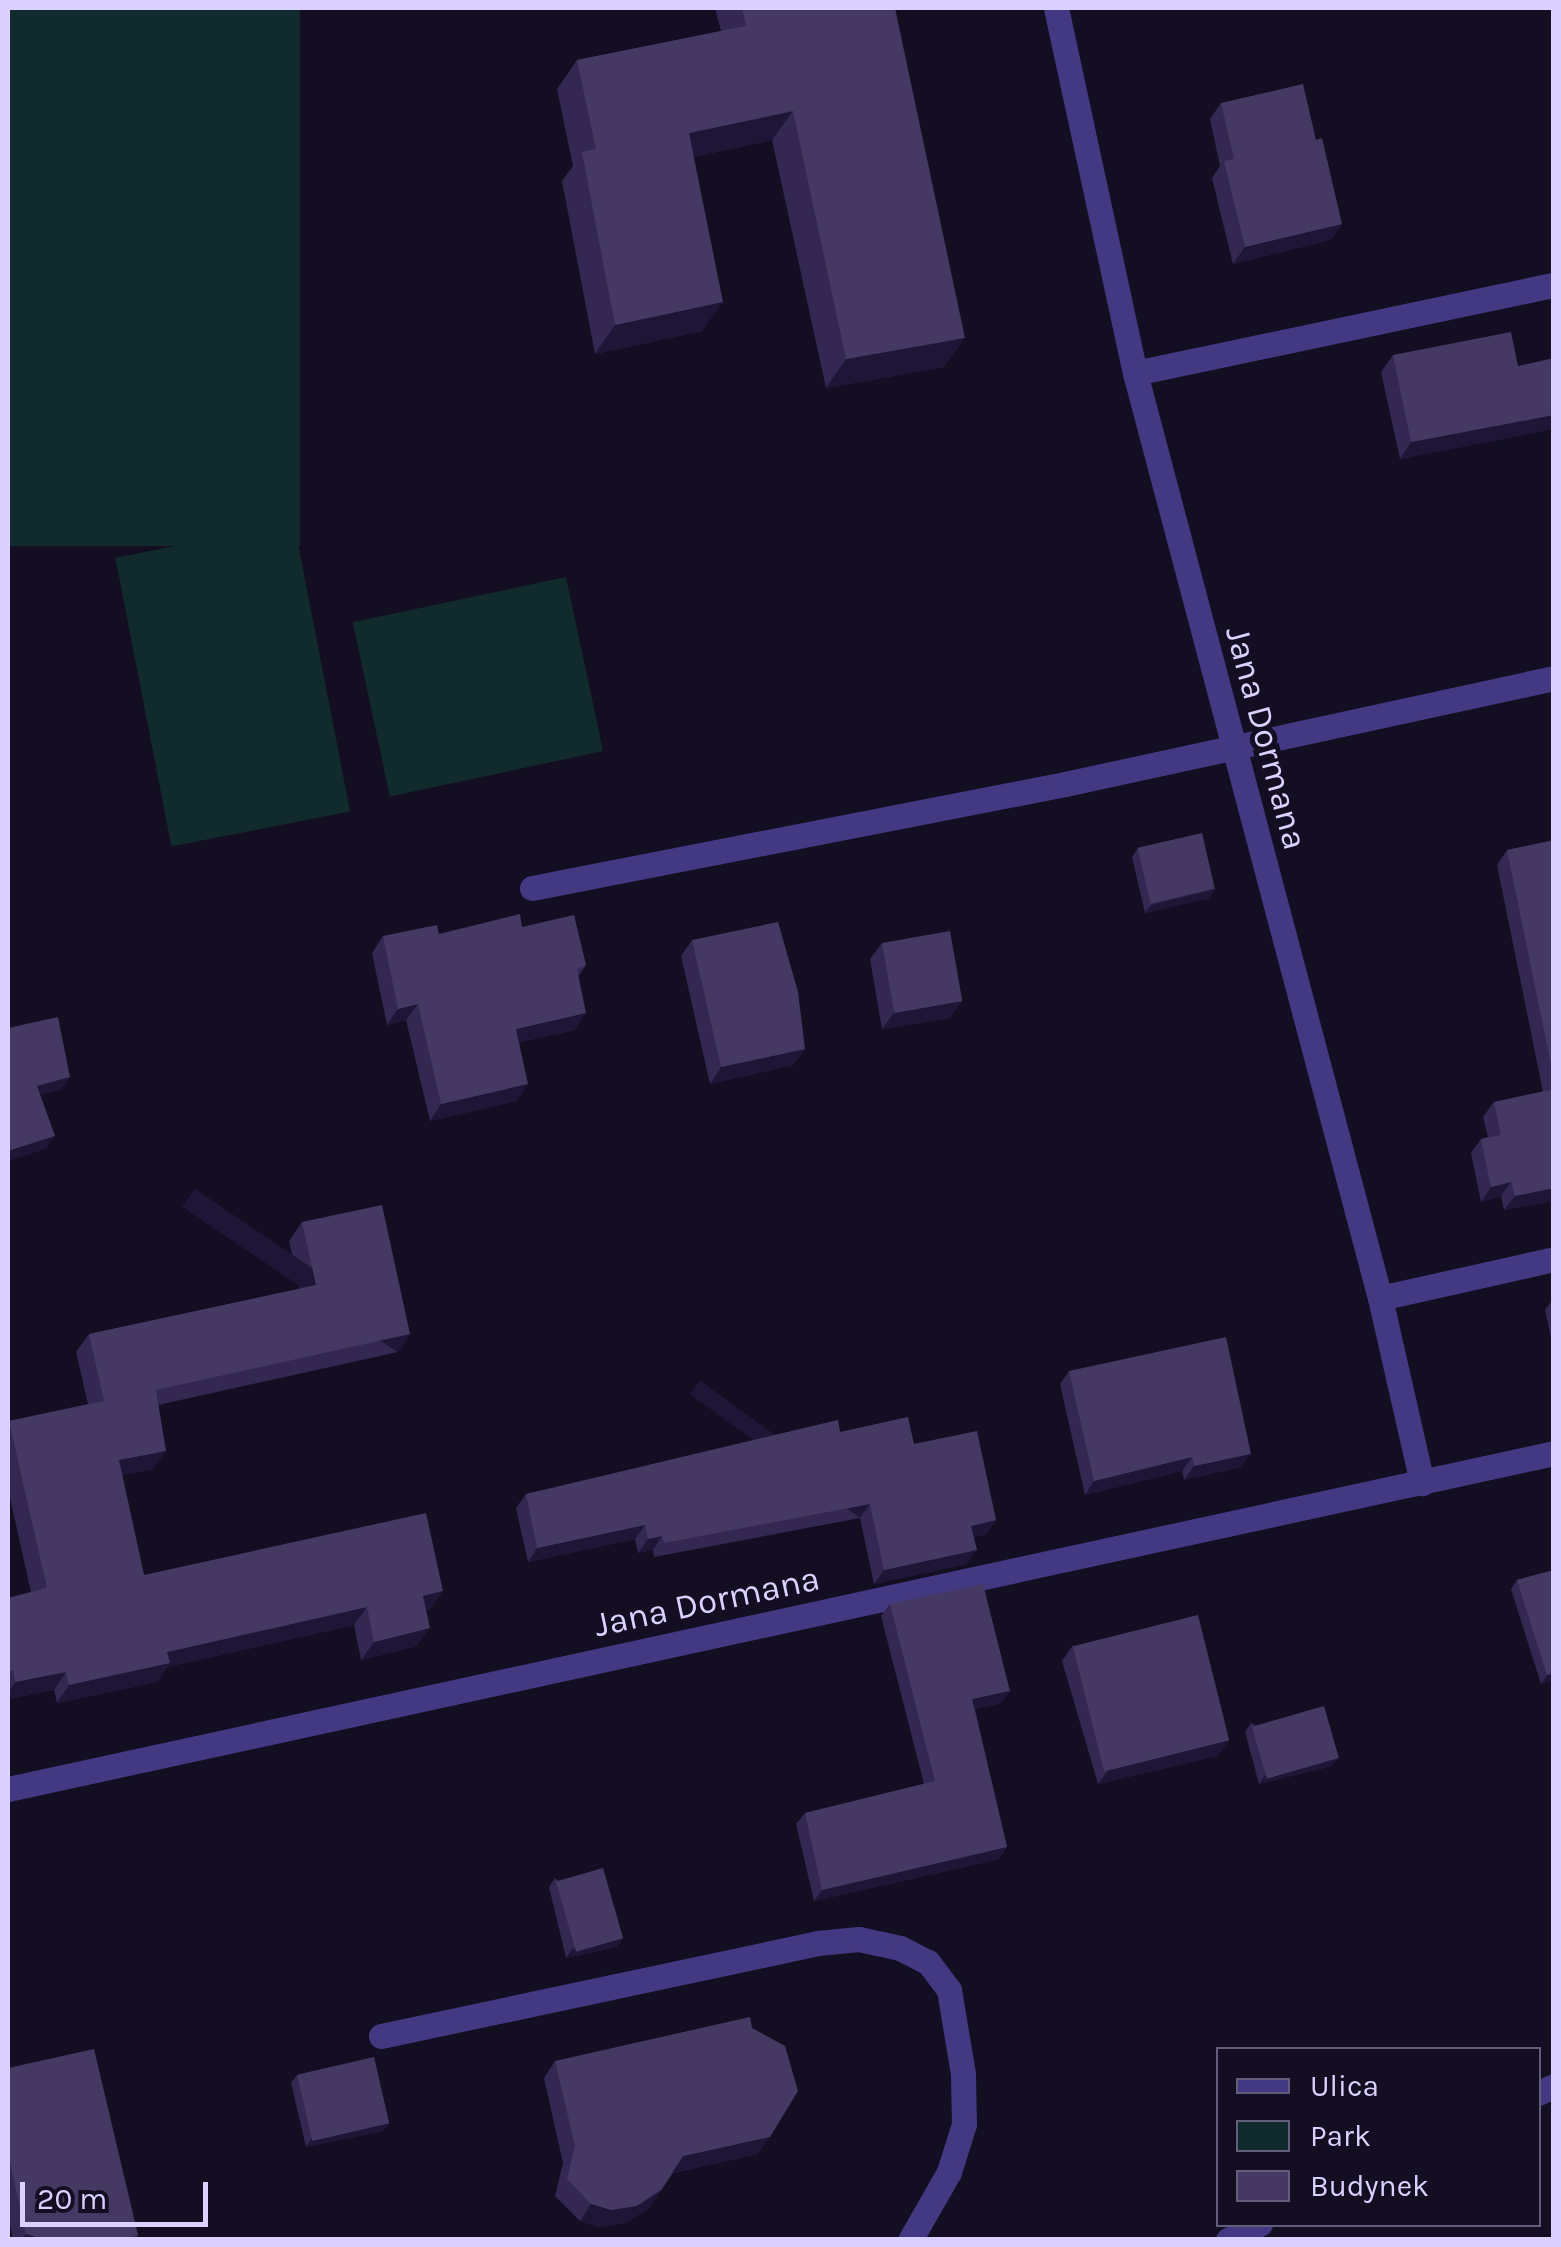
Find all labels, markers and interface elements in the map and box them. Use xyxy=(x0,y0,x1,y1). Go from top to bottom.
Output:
street label: Jana Dormana xyxy=(1216,622,1316,854)
street label: Jana Dormana xyxy=(590,1558,824,1646)
legend xyxy=(1216,2047,1541,2227)
text: Ulica xyxy=(1310,2068,1379,2104)
text: Park xyxy=(1310,2118,1371,2154)
scale bar xyxy=(25,2162,212,2224)
text: Budynek xyxy=(1310,2168,1429,2204)
text: 20 m xyxy=(37,2181,107,2217)

